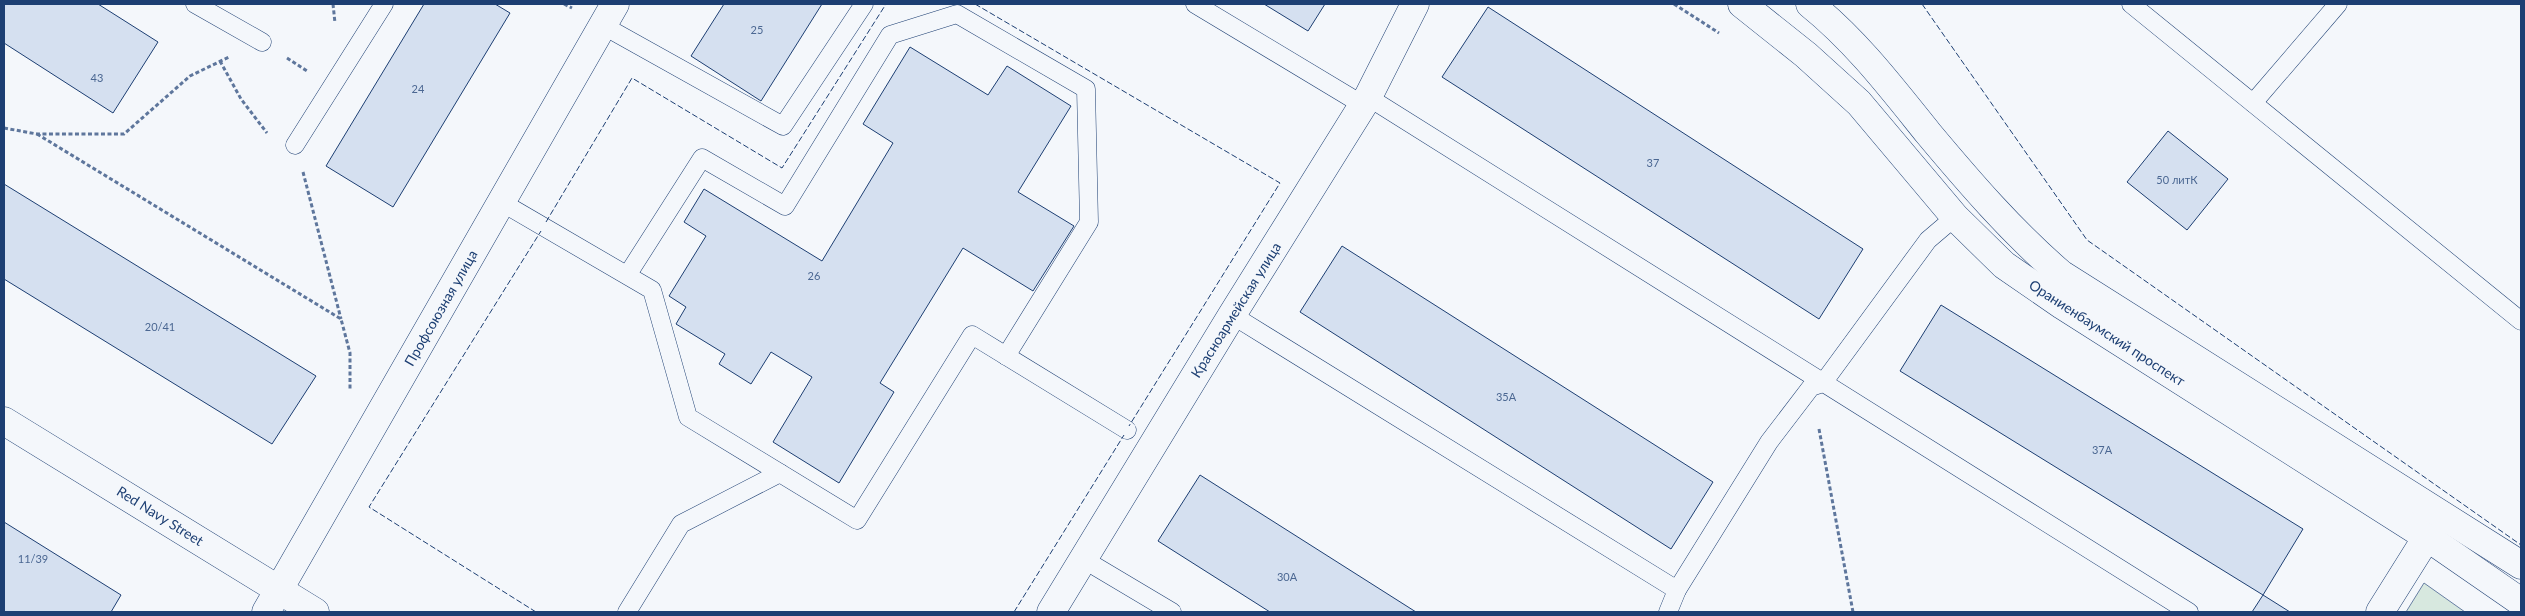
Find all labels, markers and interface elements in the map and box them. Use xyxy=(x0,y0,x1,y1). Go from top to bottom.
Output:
house number: 25 xyxy=(751,23,763,36)
house number: 43 xyxy=(91,71,103,84)
house number: 24 xyxy=(412,82,425,95)
house number: 37 xyxy=(1647,156,1659,169)
house number: 50 литК xyxy=(2156,173,2198,186)
street label: Красноармейская улица xyxy=(1187,239,1284,381)
street label: Профсоюзная улица xyxy=(400,247,481,369)
house number: 26 xyxy=(808,269,820,282)
street label: Ораниенбаумский проспект xyxy=(2026,276,2189,389)
house number: 20/41 xyxy=(145,320,175,333)
house number: 35А xyxy=(1496,390,1517,403)
house number: 37А xyxy=(2092,443,2113,456)
street label: Red Navy Street xyxy=(114,482,207,549)
house number: 11/39 xyxy=(18,552,48,565)
house number: 30А xyxy=(1277,570,1298,583)

